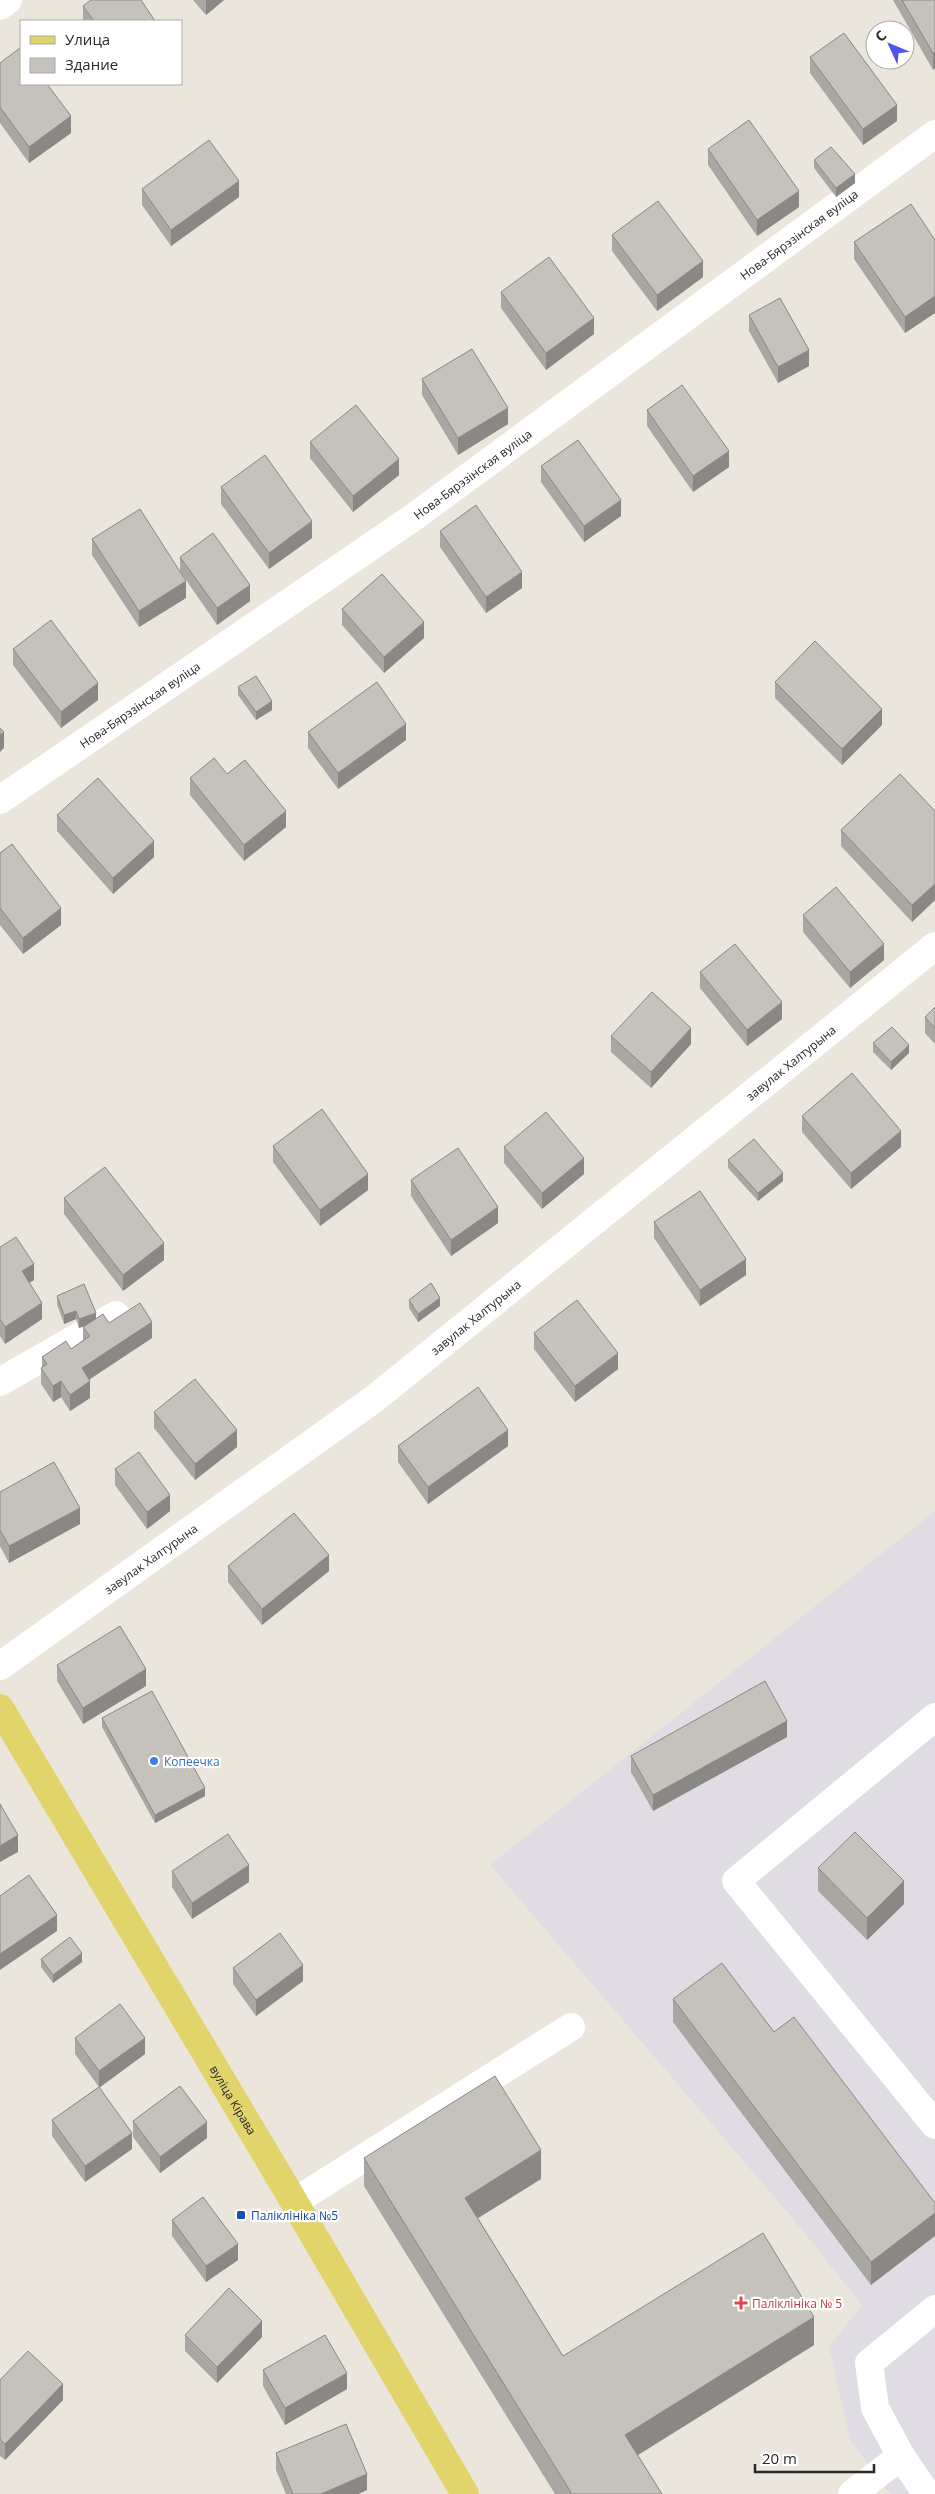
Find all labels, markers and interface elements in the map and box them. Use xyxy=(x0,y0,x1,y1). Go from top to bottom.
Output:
legend xyxy=(20,20,182,85)
north arrow xyxy=(865,20,915,70)
text: С xyxy=(870,26,890,45)
text: Улица xyxy=(65,29,110,49)
text: Здание xyxy=(65,54,118,74)
street label: Нова-Бярэзінская вуліца xyxy=(736,185,861,283)
street label: Нова-Бярэзінская вуліца xyxy=(410,425,535,523)
street label: Нова-Бярэзінская вуліца xyxy=(76,657,203,752)
street label: завулак Халтурына xyxy=(742,1021,839,1104)
street label: завулак Халтурына xyxy=(427,1275,524,1359)
street label: завулак Халтурына xyxy=(100,1519,201,1598)
place label: Копеечка xyxy=(164,1753,220,1770)
marker: Копеечка xyxy=(148,1755,160,1767)
street label: вуліца Кірава xyxy=(206,2062,261,2138)
place label: Паліклініка №5 xyxy=(251,2207,338,2224)
marker: Паліклініка №5 xyxy=(235,2209,247,2221)
place label: Паліклініка № 5 xyxy=(752,2295,842,2312)
marker: Паліклініка № 5 xyxy=(734,2296,748,2310)
scale bar xyxy=(755,2442,874,2474)
text: 20 m xyxy=(762,2448,797,2468)

